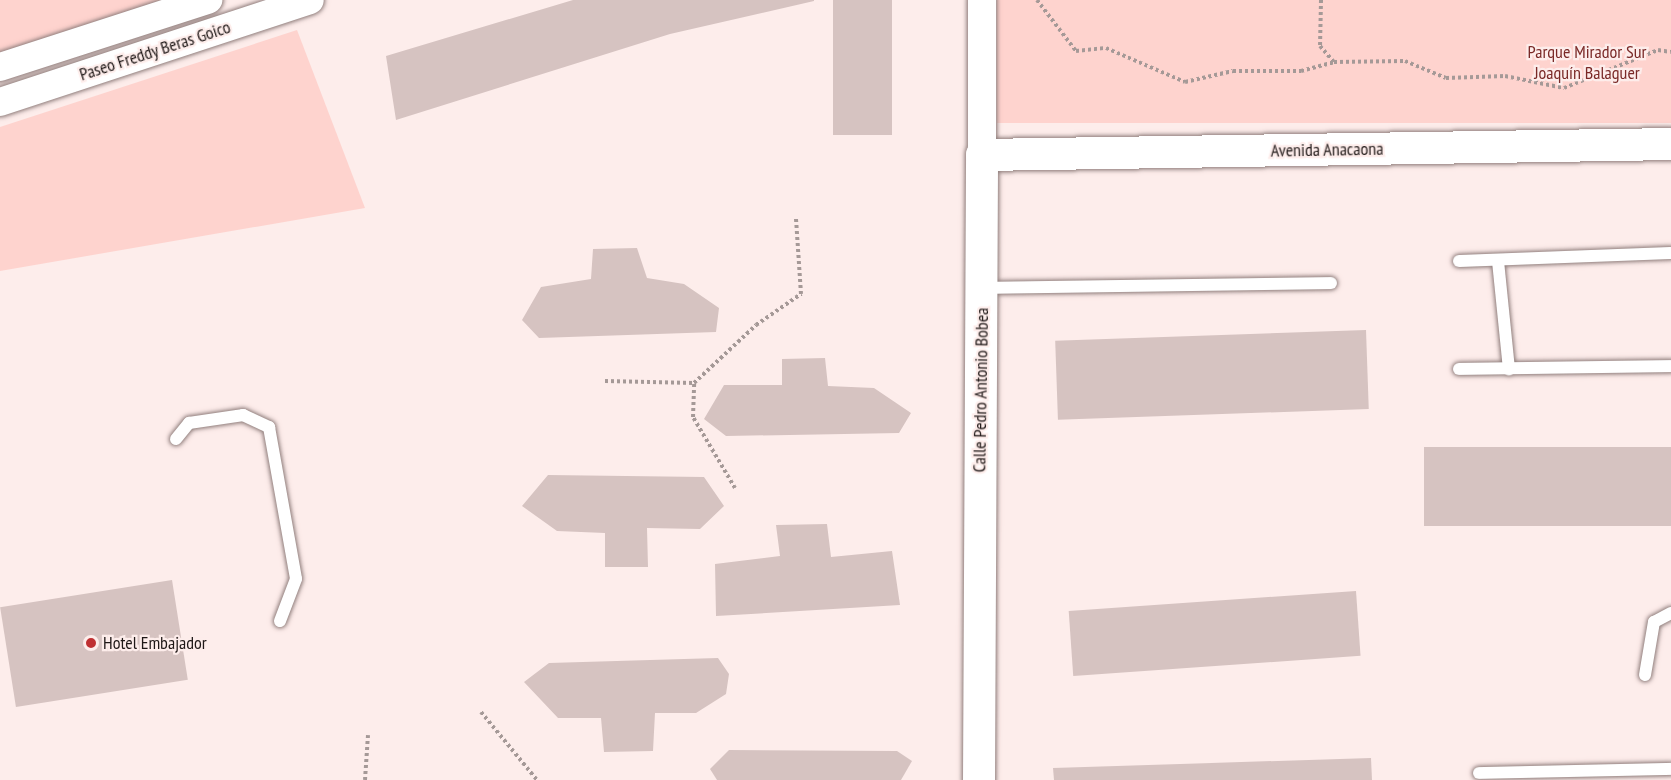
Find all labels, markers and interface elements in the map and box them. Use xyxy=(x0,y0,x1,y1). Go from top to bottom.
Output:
street label: Paseo Freddy Beras Goico xyxy=(76,16,234,86)
park label: Parque Mirador Sur Joaquín Balaguer xyxy=(1528,42,1646,84)
street label: Avenida Anacaona xyxy=(1270,138,1384,162)
street label: Calle Pedro Antonio Bobea xyxy=(969,307,993,473)
place label: Hotel Embajador xyxy=(103,632,207,654)
marker: Hotel Embajador xyxy=(84,636,98,650)

